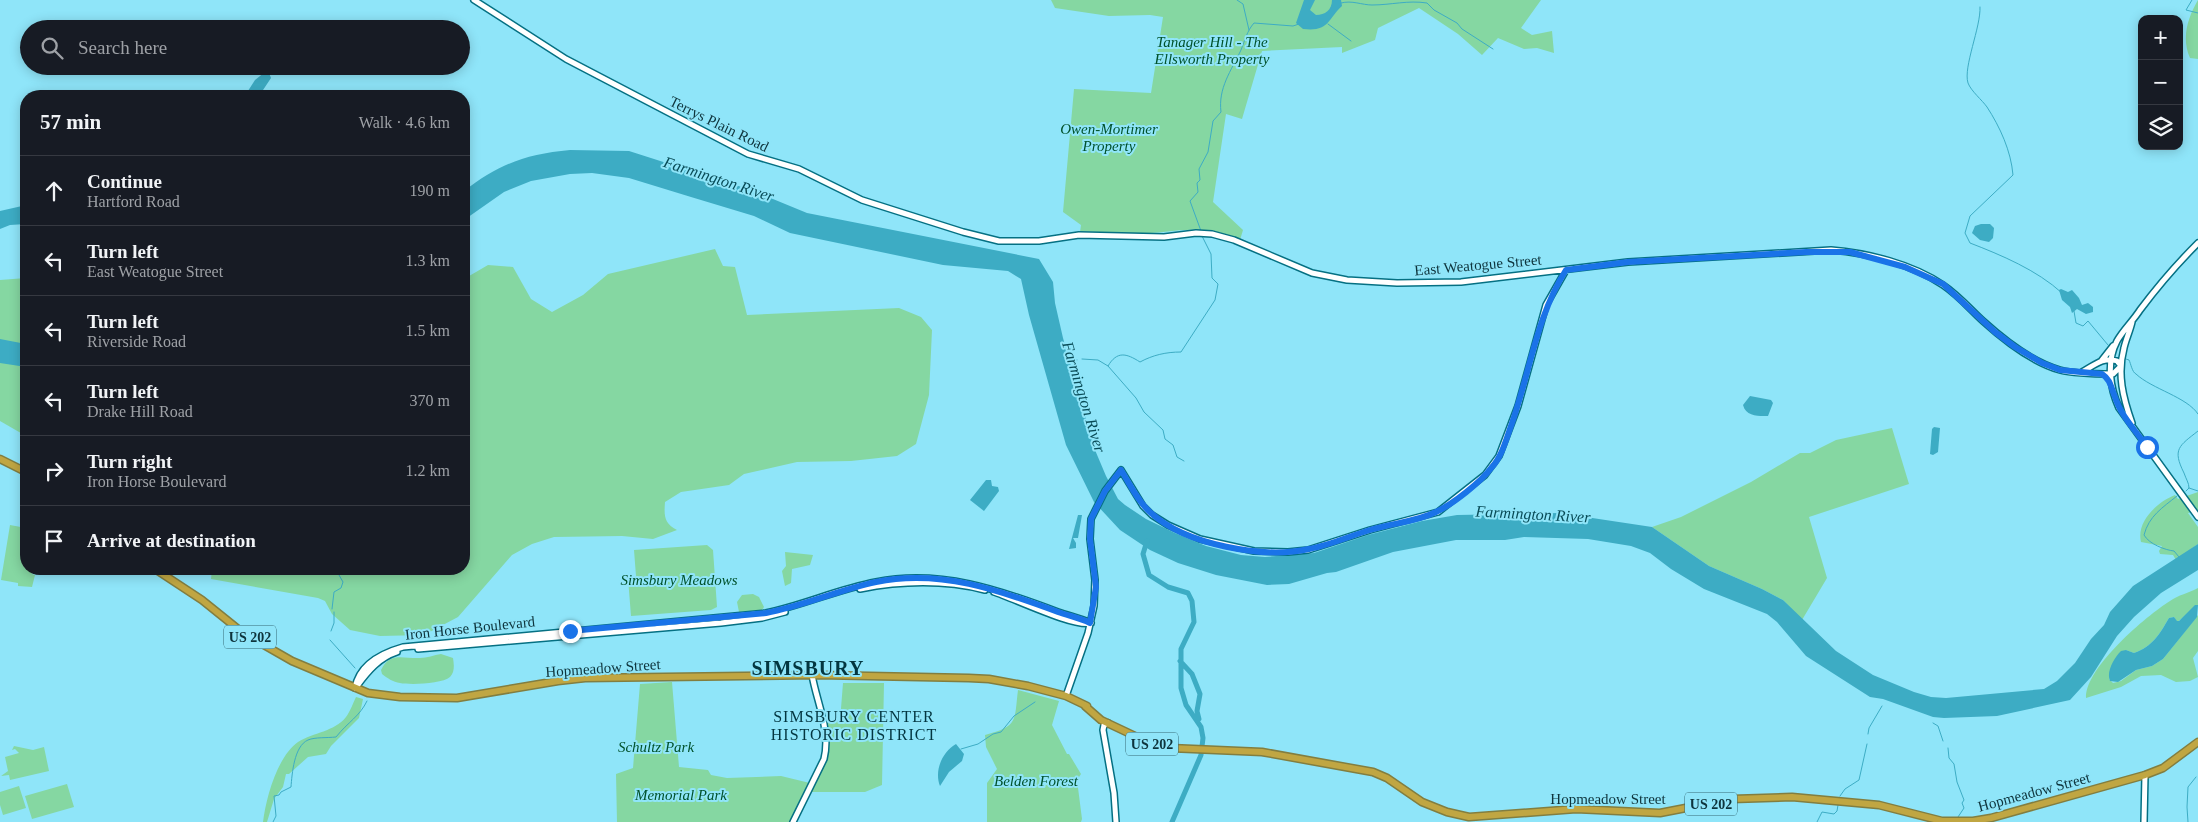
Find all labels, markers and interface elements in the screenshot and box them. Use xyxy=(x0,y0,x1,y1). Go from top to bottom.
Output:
map controls xyxy=(2138,15,2183,150)
button: + xyxy=(2138,15,2183,60)
search box xyxy=(20,20,470,75)
icon: search xyxy=(38,34,66,62)
park label: Tanager Hill - The Ellsworth Property xyxy=(1154,34,1270,67)
text: Search here xyxy=(78,37,167,58)
button: − xyxy=(2138,60,2183,105)
street label: Terrys Plain Road xyxy=(667,93,772,155)
button: layers xyxy=(2138,105,2183,150)
text: 57 min xyxy=(40,110,101,134)
text: Walk · 4.6 km xyxy=(359,114,450,131)
park label: Owen-Mortimer Property xyxy=(1060,121,1158,154)
water label: Farmington River xyxy=(660,153,777,206)
text: Continue xyxy=(87,171,162,192)
icon: ahead xyxy=(40,177,68,205)
text: 190 m xyxy=(410,182,450,199)
text: Hartford Road xyxy=(87,193,180,210)
text: Turn left xyxy=(87,241,159,262)
icon: left xyxy=(40,247,68,275)
street label: East Weatogue Street xyxy=(1414,251,1543,279)
text: 1.3 km xyxy=(406,252,450,269)
text: East Weatogue Street xyxy=(87,263,223,280)
text: Turn left xyxy=(87,311,159,332)
icon: left xyxy=(40,317,68,345)
text: 1.5 km xyxy=(406,322,450,339)
text: Riverside Road xyxy=(87,333,186,350)
water label: Farmington River xyxy=(1058,339,1109,456)
text: Turn left xyxy=(87,381,159,402)
icon: left xyxy=(40,387,68,415)
text: 370 m xyxy=(410,392,450,409)
text: Drake Hill Road xyxy=(87,403,193,420)
route start xyxy=(2136,436,2159,459)
text: Turn right xyxy=(87,451,172,472)
icon: right xyxy=(40,457,68,485)
text: 1.2 km xyxy=(406,462,450,479)
text: Iron Horse Boulevard xyxy=(87,473,227,490)
water label: Farmington River xyxy=(1474,502,1592,527)
icon: arrive xyxy=(40,527,68,555)
text: Arrive at destination xyxy=(87,530,256,551)
park label: Simsbury Meadows xyxy=(620,572,738,588)
street label: Iron Horse Boulevard xyxy=(404,613,536,643)
route end xyxy=(559,620,582,643)
road number: US 202 xyxy=(224,626,276,649)
street label: Hopmeadow Street xyxy=(545,656,662,680)
district label: SIMSBURY xyxy=(752,657,864,679)
district label: SIMSBURY CENTER HISTORIC DISTRICT xyxy=(771,708,937,743)
road number: US 202 xyxy=(1126,732,1178,756)
park label: Schultz Park xyxy=(618,739,694,755)
street label: Hopmeadow Street xyxy=(1976,769,2093,815)
park label: Belden Forest xyxy=(994,773,1079,789)
park label: Memorial Park xyxy=(634,787,727,803)
street label: Hopmeadow Street xyxy=(1550,791,1667,807)
road number: US 202 xyxy=(1685,792,1737,816)

